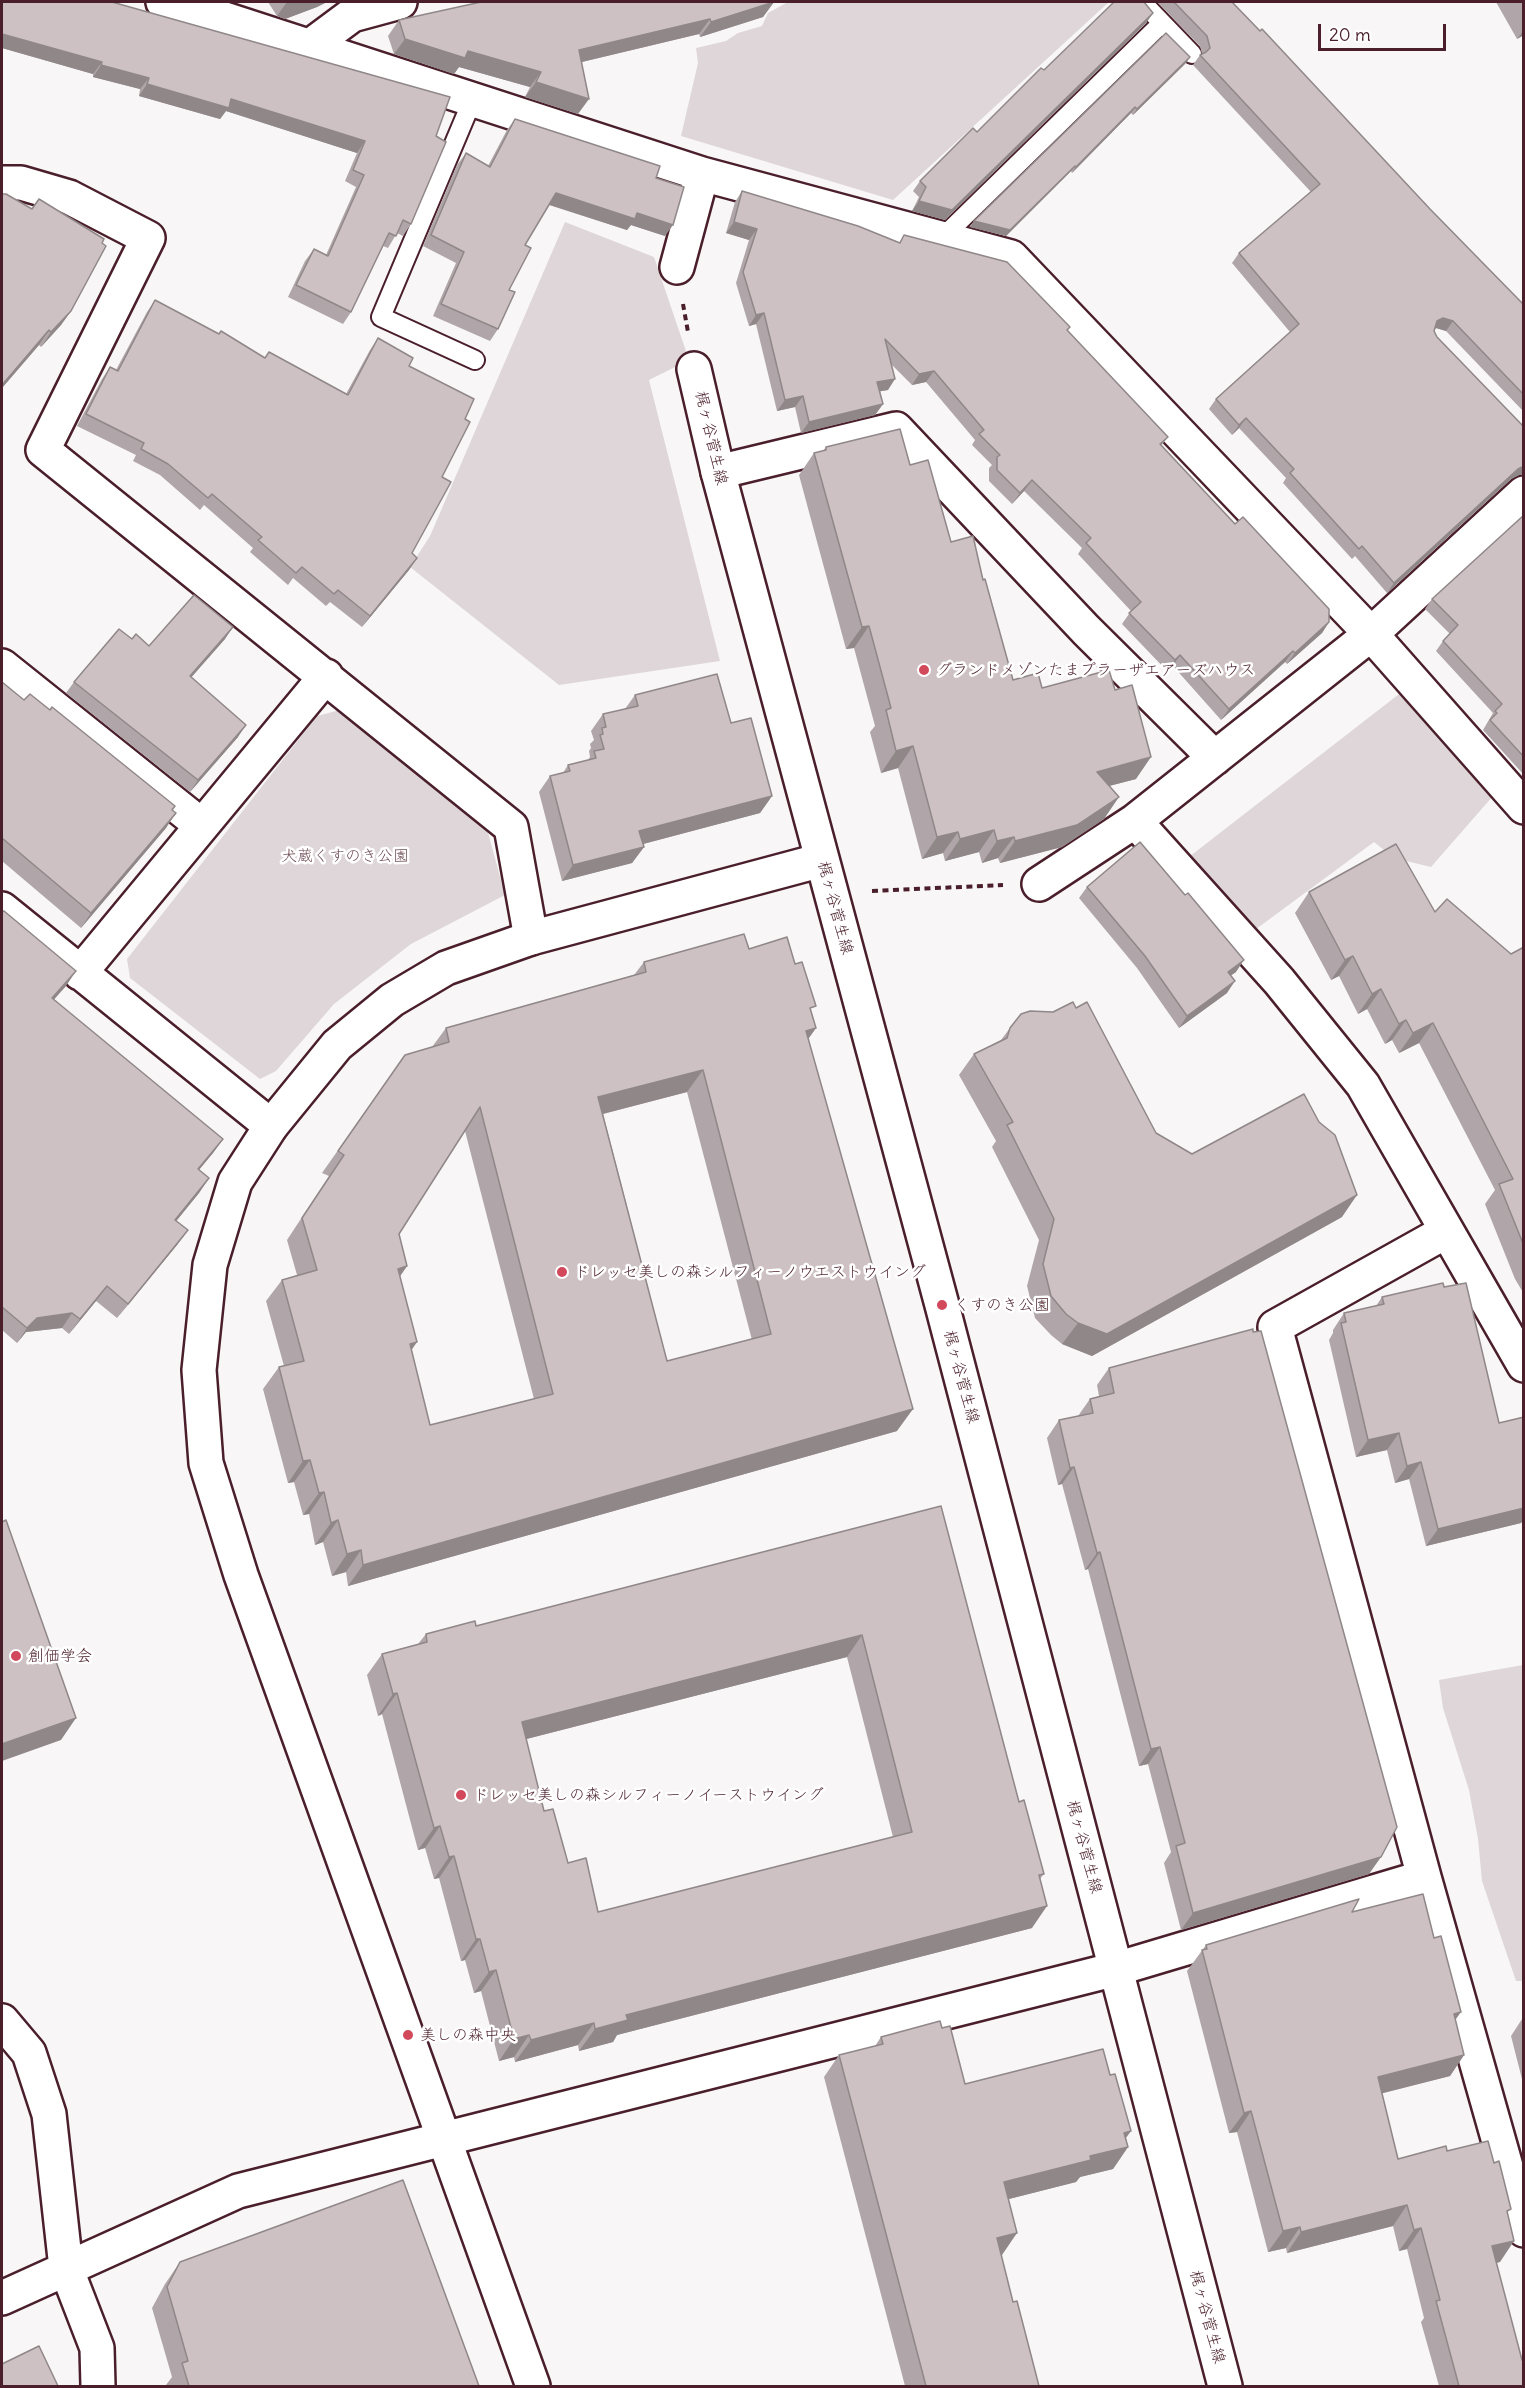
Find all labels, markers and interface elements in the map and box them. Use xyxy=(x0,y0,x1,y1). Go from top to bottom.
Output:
scale bar xyxy=(1321,12,1448,50)
text: 20 m xyxy=(1329,23,1371,46)
street label: 梶ヶ谷菅生線 xyxy=(691,389,731,487)
place label: グランドメゾンたまプラーザエアーズハウス xyxy=(936,660,1255,680)
marker: グランドメゾンたまプラーザエアーズハウス xyxy=(917,663,931,677)
park label: 犬蔵くすのき公園 xyxy=(281,846,409,866)
street label: 梶ヶ谷菅生線 xyxy=(813,859,857,957)
place label: ドレッセ美しの森シルフィーノウエストウイング xyxy=(574,1262,926,1282)
marker: ドレッセ美しの森シルフィーノウエストウイング xyxy=(555,1265,569,1279)
place label: くすのき公園 xyxy=(954,1295,1050,1315)
marker: くすのき公園 xyxy=(935,1298,949,1312)
street label: 梶ヶ谷菅生線 xyxy=(939,1328,983,1426)
place label: 創価学会 xyxy=(28,1646,92,1666)
marker: 創価学会 xyxy=(9,1649,23,1663)
place label: ドレッセ美しの森シルフィーノイーストウイング xyxy=(473,1785,824,1805)
marker: ドレッセ美しの森シルフィーノイーストウイング xyxy=(454,1788,468,1802)
street label: 梶ヶ谷菅生線 xyxy=(1062,1798,1106,1896)
place label: 美しの森中央 xyxy=(420,2025,516,2045)
marker: 美しの森中央 xyxy=(401,2028,415,2042)
street label: 梶ヶ谷菅生線 xyxy=(1185,2268,1229,2366)

